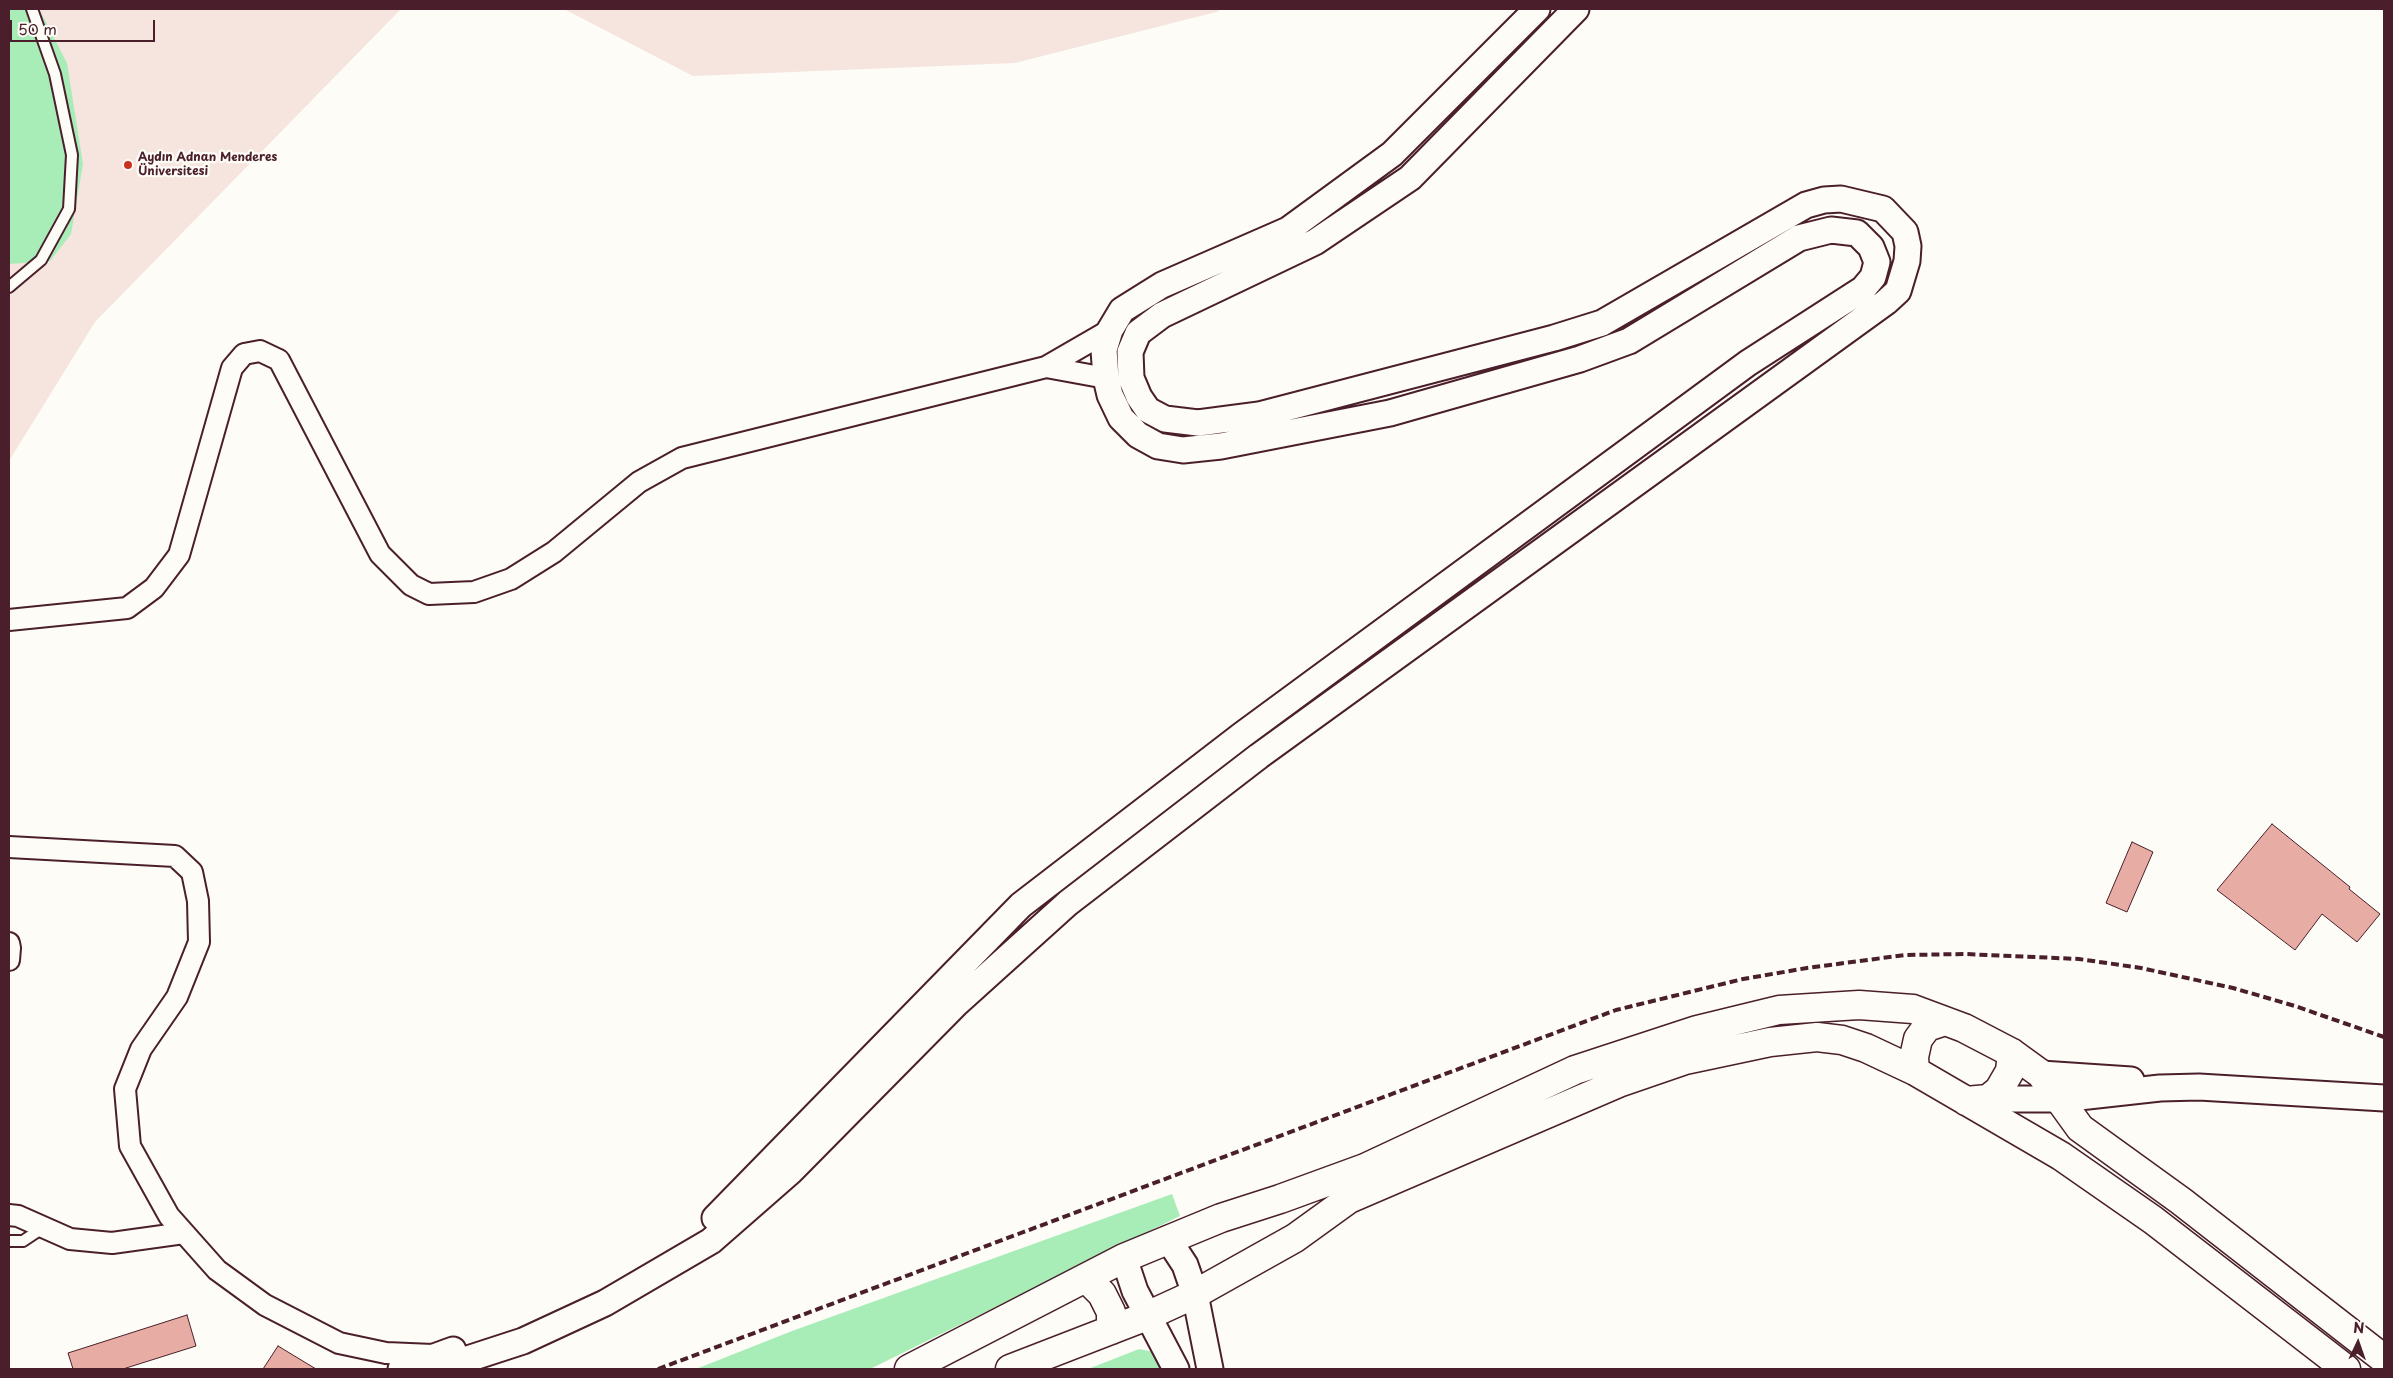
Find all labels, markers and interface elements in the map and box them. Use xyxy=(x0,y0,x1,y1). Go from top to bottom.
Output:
scale bar xyxy=(12,10,158,42)
text: 50 m xyxy=(18,17,57,40)
place label: Aydın Adnan Menderes Üniversitesi xyxy=(138,151,277,179)
marker: Aydın Adnan Menderes Üniversitesi xyxy=(122,159,134,171)
text: N xyxy=(2353,1317,2365,1338)
north arrow xyxy=(2333,1318,2383,1368)

